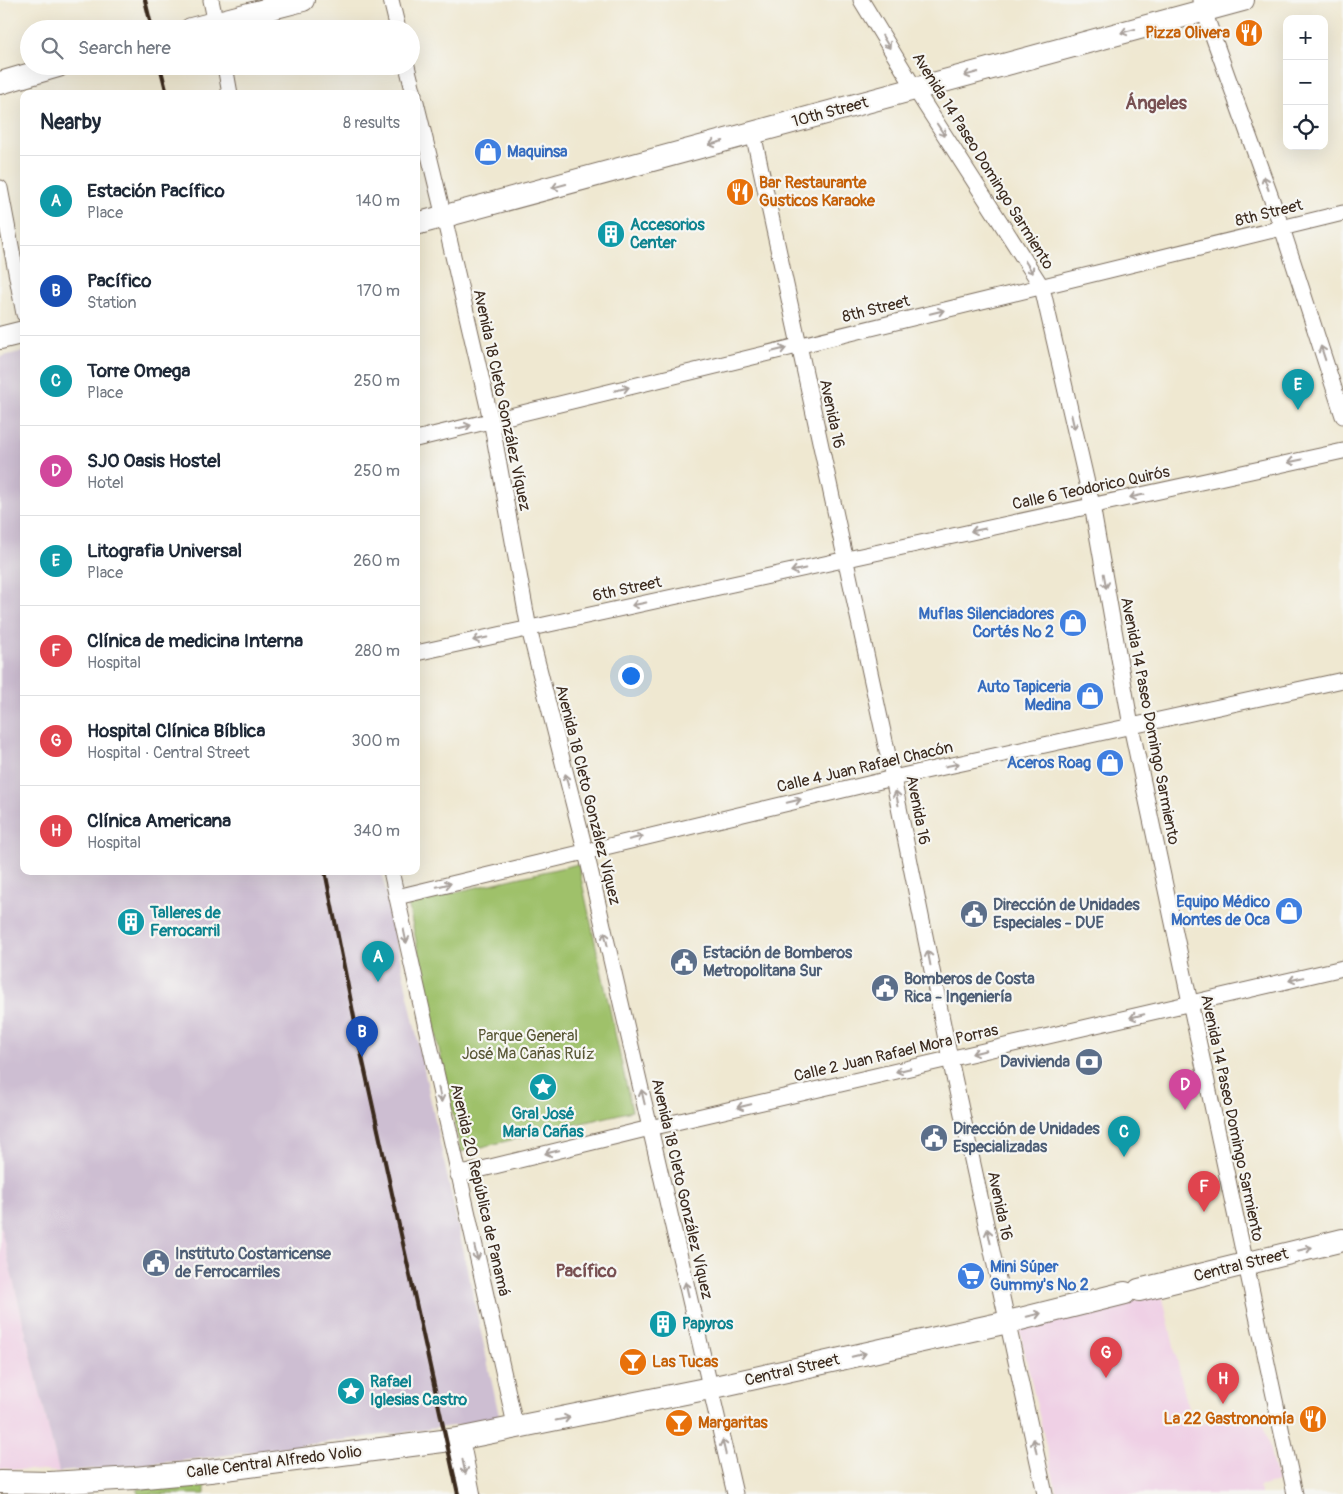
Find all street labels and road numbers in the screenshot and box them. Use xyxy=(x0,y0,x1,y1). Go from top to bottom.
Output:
street label: Avenida 14 Paseo Domingo Sarmiento xyxy=(908,49,1058,273)
street label: 10th Street xyxy=(790,92,871,132)
street label: 8th Street xyxy=(1233,195,1305,231)
street label: Avenida 18 Cleto González Víquez xyxy=(469,287,535,513)
street label: 8th Street xyxy=(840,291,912,327)
street label: Avenida 16 xyxy=(815,377,849,451)
street label: Calle 6 Teodorico Quirós xyxy=(1010,462,1172,514)
street label: 6th Street xyxy=(591,572,664,606)
street label: Avenida 14 Paseo Domingo Sarmiento xyxy=(1116,595,1184,847)
street label: Avenida 18 Cleto González Víquez xyxy=(551,683,625,907)
street label: Calle 4 Juan Rafael Chacón xyxy=(775,737,955,797)
street label: Avenida 16 xyxy=(901,774,935,846)
street label: Avenida 14 Paseo Domingo Sarmiento xyxy=(1196,993,1268,1244)
street label: Calle 2 Juan Rafael Mora Porras xyxy=(792,1020,1000,1086)
street label: Avenida 18 Cleto González Víquez xyxy=(647,1077,717,1301)
street label: Avenida 20 República de Panamá xyxy=(446,1082,514,1298)
street label: Avenida 16 xyxy=(983,1169,1017,1243)
street label: Central Street xyxy=(1192,1243,1291,1286)
street label: Central Street xyxy=(743,1349,842,1391)
street label: Calle Central Alfredo Volio xyxy=(185,1441,363,1483)

